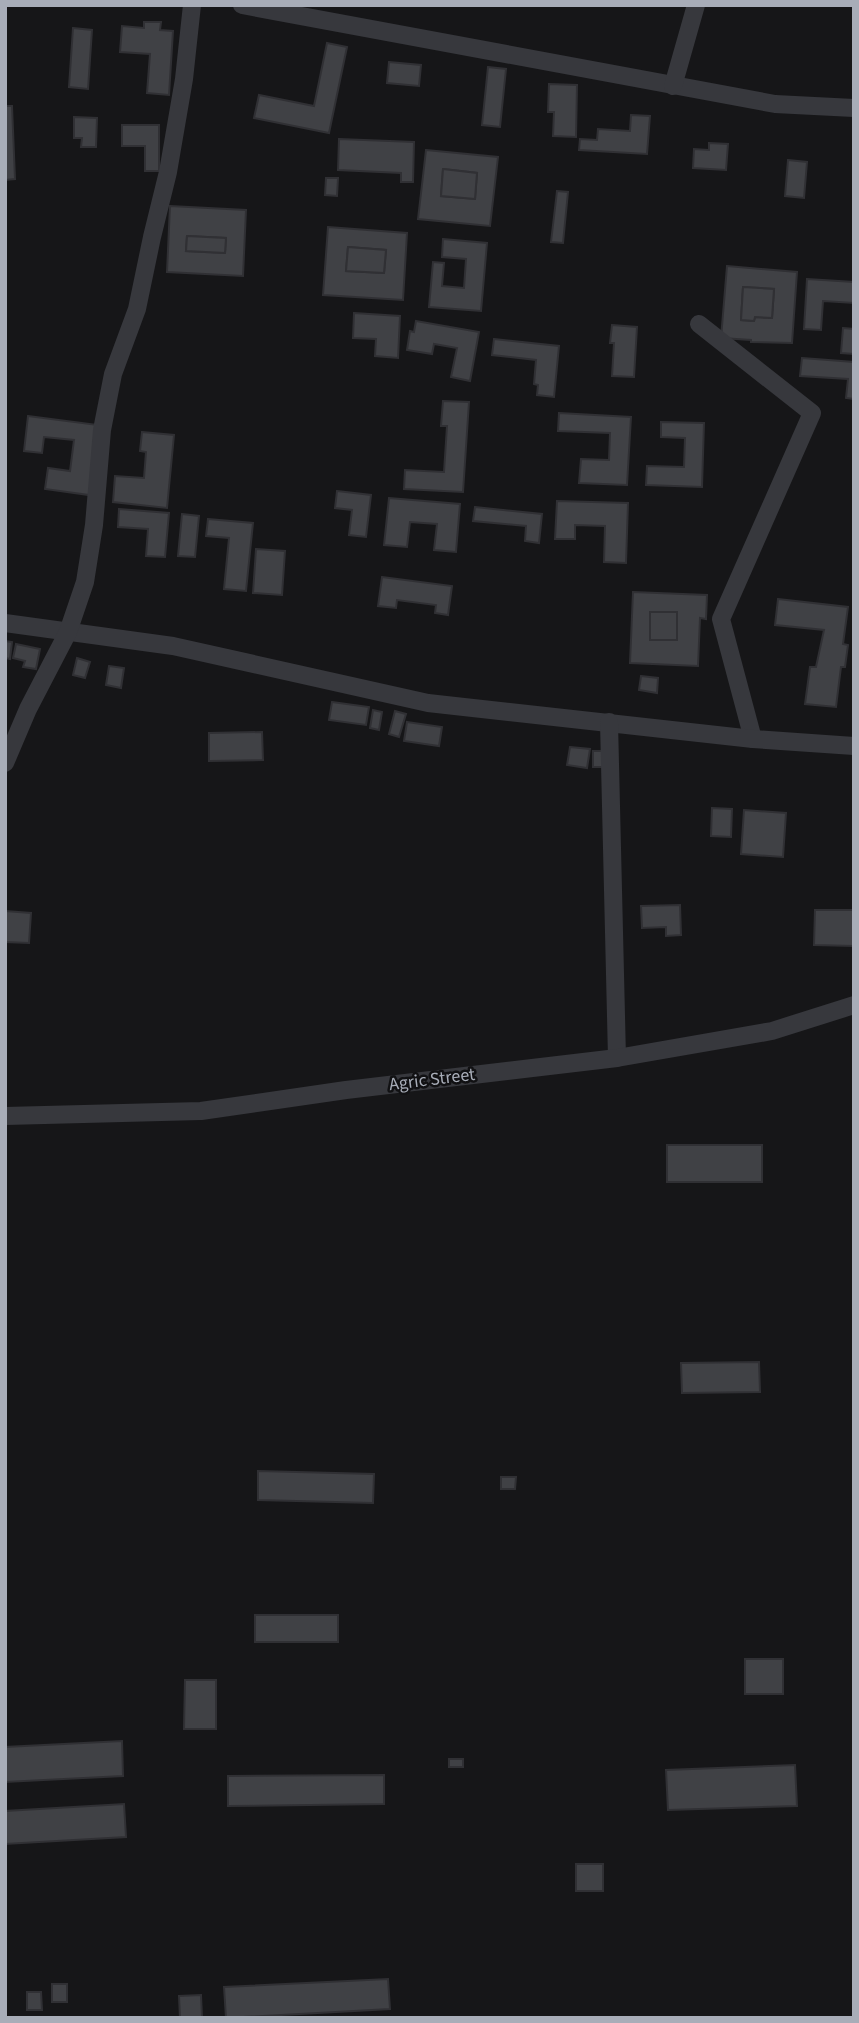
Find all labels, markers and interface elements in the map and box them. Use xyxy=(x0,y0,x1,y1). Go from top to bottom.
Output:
street label: Agric Street xyxy=(388,1062,476,1097)

